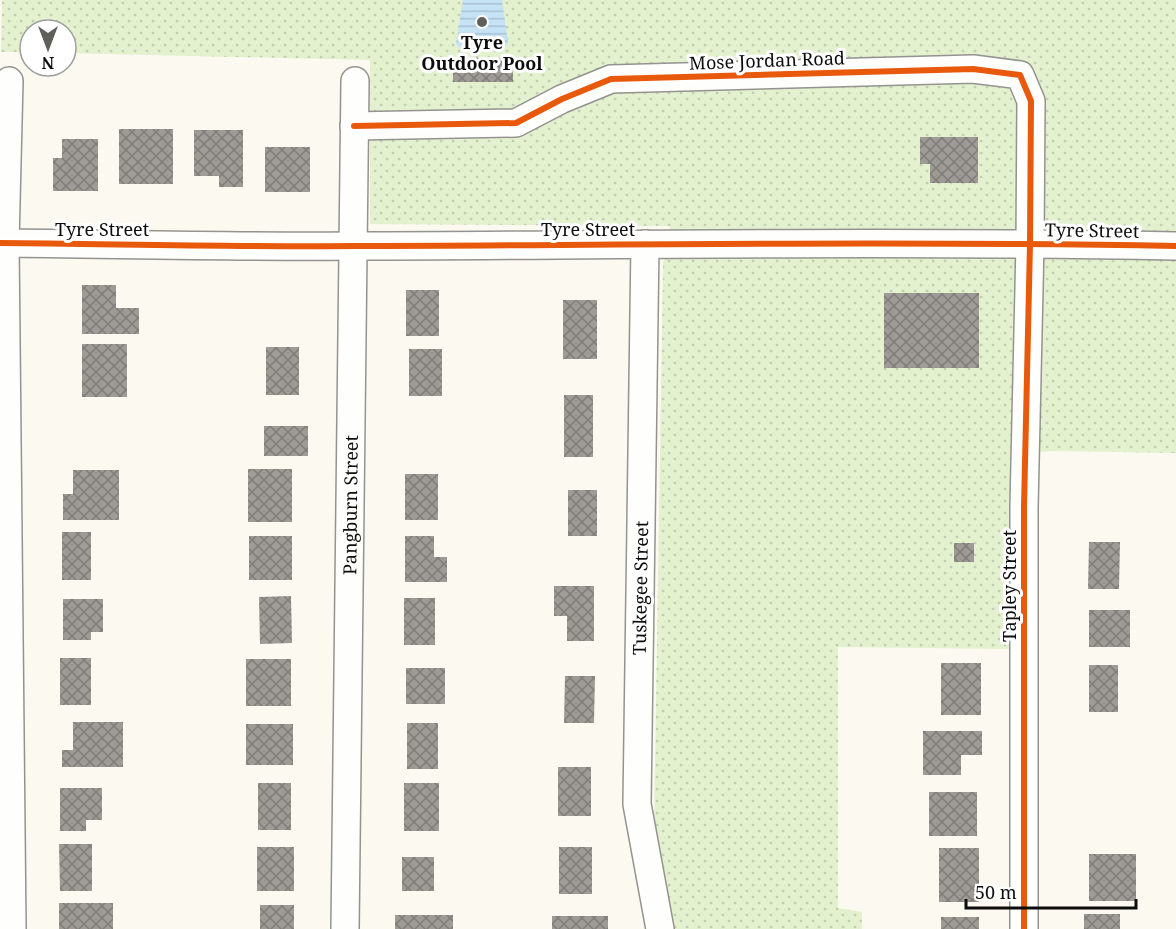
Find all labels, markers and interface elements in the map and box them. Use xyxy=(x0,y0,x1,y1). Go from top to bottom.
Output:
marker: Tyre Outdoor Pool xyxy=(475,15,489,29)
north arrow xyxy=(18,18,78,78)
place label: Tyre Outdoor Pool xyxy=(421,30,543,75)
street label: Mose Jordan Road xyxy=(689,45,845,75)
text: N xyxy=(41,52,54,74)
street label: Tyre Street xyxy=(55,217,149,241)
street label: Tyre Street xyxy=(541,217,635,241)
street label: Tyre Street xyxy=(1045,217,1139,243)
street label: Pangburn Street xyxy=(337,435,363,575)
street label: Tuskegee Street xyxy=(627,521,653,655)
street label: Tapley Street xyxy=(997,530,1021,642)
scale bar xyxy=(966,872,1136,910)
text: 50 m xyxy=(975,880,1017,904)

